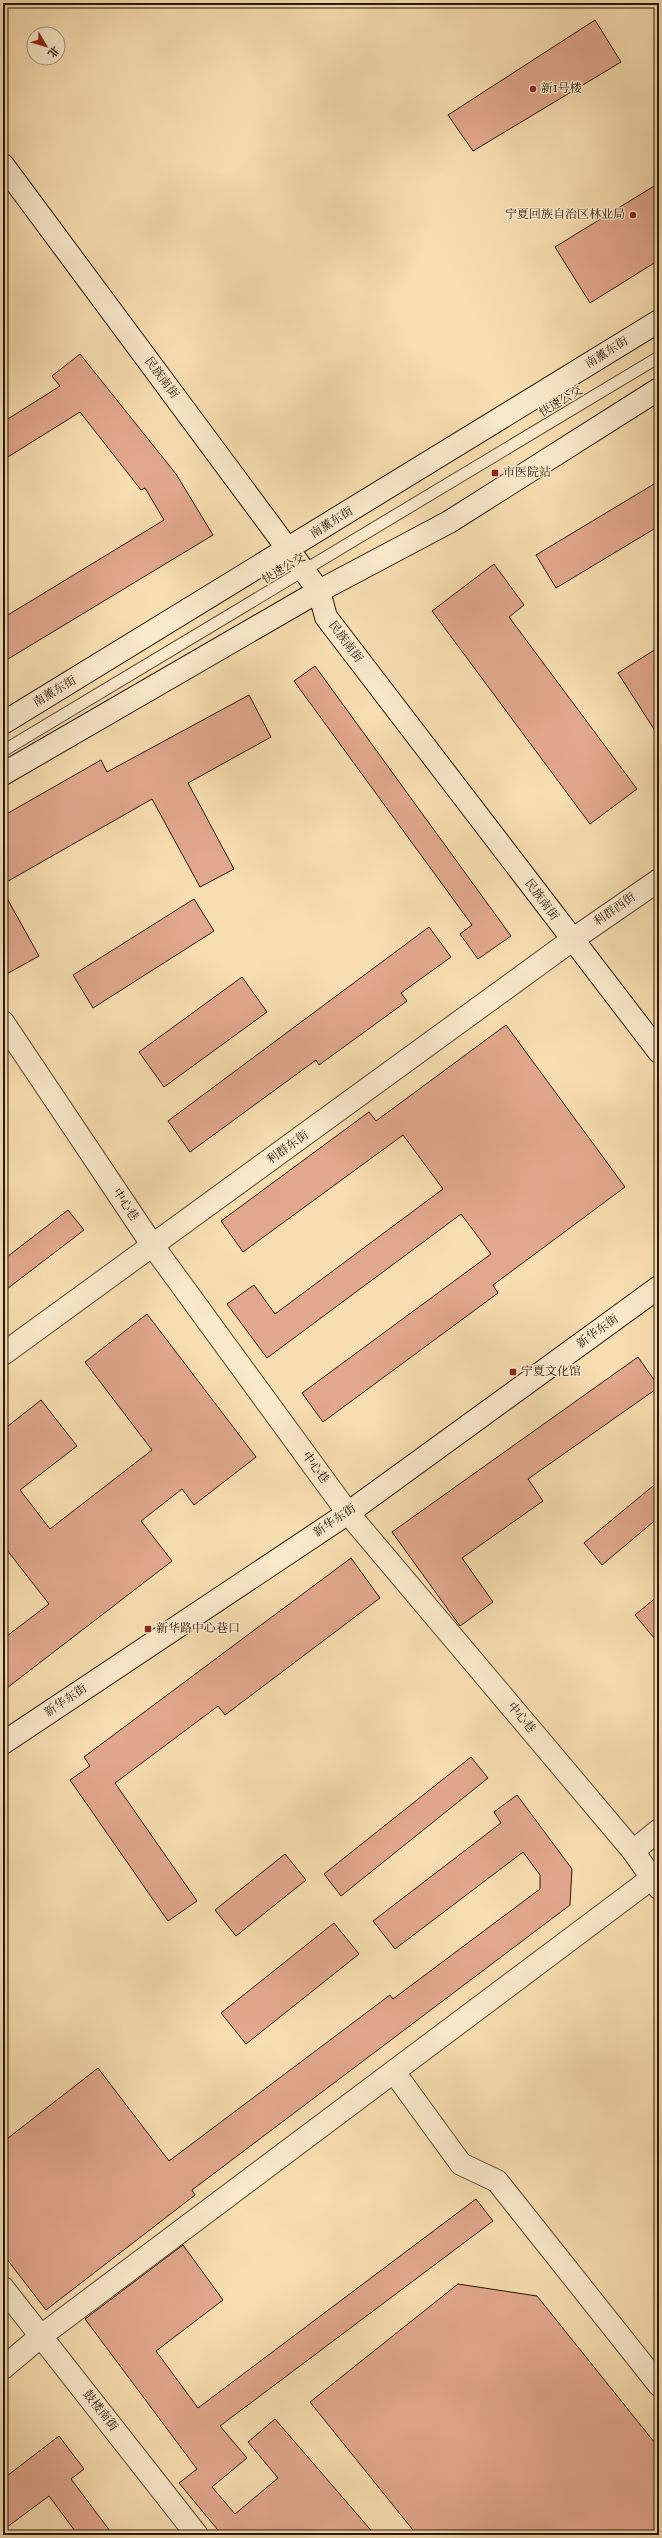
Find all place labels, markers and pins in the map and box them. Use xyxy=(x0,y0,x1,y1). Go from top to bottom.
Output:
place label: 新1号楼 xyxy=(541,81,582,97)
marker: 新1号楼 xyxy=(528,84,538,94)
place label: 宁夏回族自治区林业局 xyxy=(505,207,625,223)
marker: 宁夏回族自治区林业局 xyxy=(628,210,638,220)
place label: 市医院站 xyxy=(503,465,551,481)
marker: 市医院站 xyxy=(490,468,500,478)
place label: 宁夏文化馆 xyxy=(521,1364,581,1380)
marker: 宁夏文化馆 xyxy=(508,1367,518,1377)
place label: 新华路中心巷口 xyxy=(156,1621,240,1637)
marker: 新华路中心巷口 xyxy=(143,1624,153,1634)

